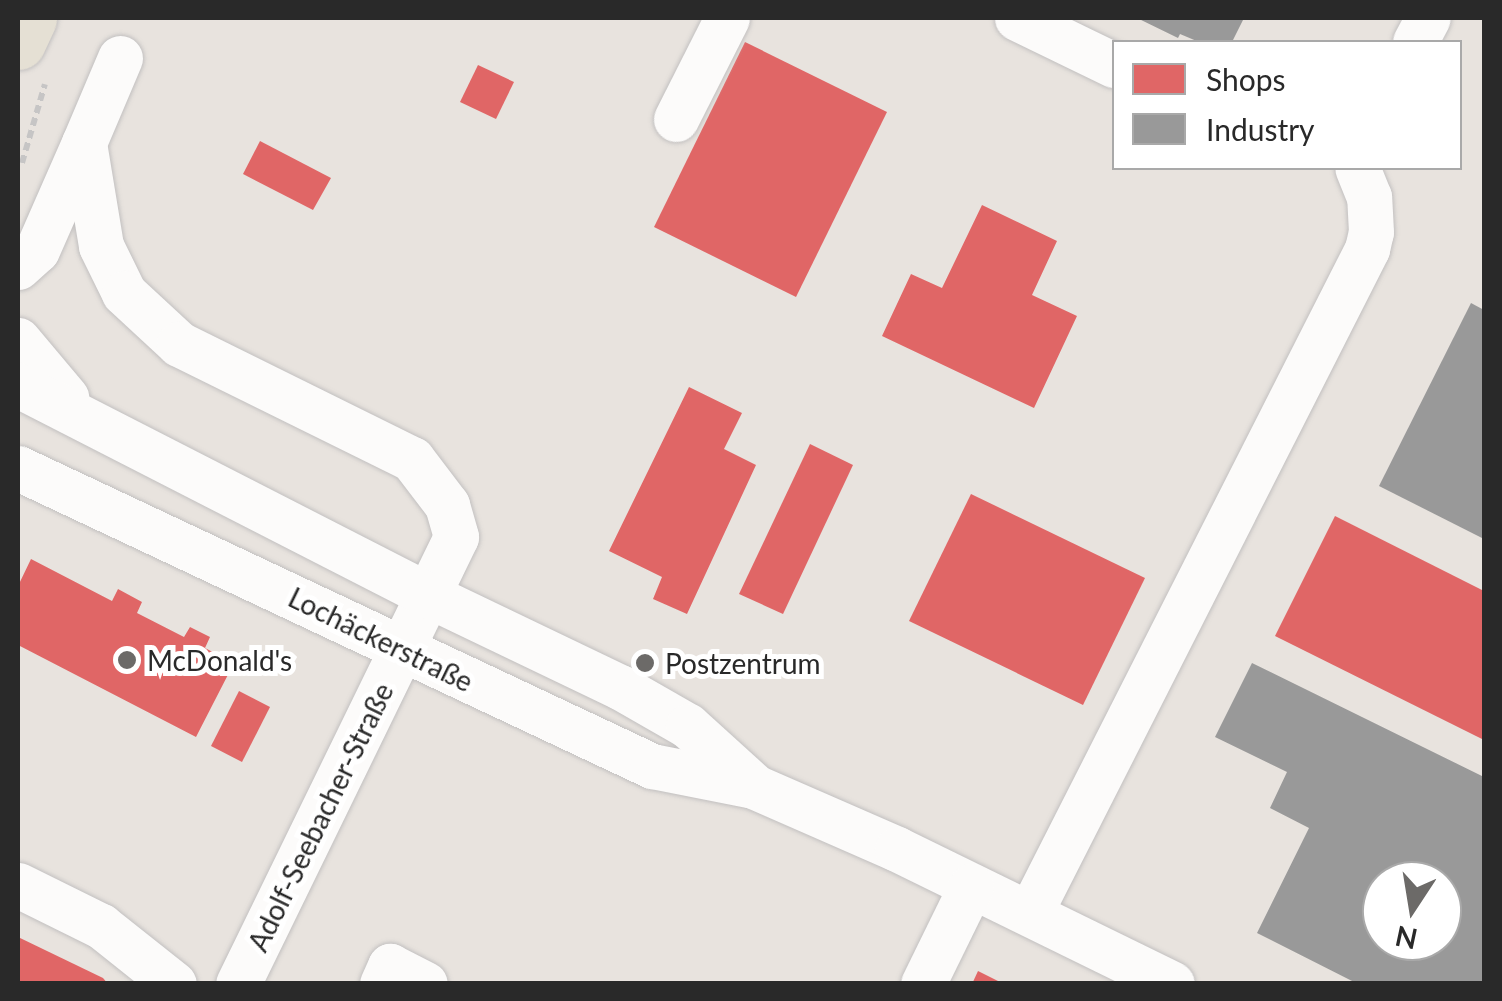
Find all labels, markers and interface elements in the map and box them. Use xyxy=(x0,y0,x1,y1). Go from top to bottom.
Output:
legend xyxy=(1112,40,1462,170)
text: Shops xyxy=(1206,61,1286,97)
text: Industry xyxy=(1206,111,1315,147)
street label: Lochäckerstraße xyxy=(283,580,479,698)
place label: McDonald's xyxy=(147,643,292,677)
place label: Postzentrum xyxy=(665,646,821,680)
marker: McDonald's xyxy=(116,649,138,671)
marker: Postzentrum xyxy=(634,652,656,674)
street label: Adolf-Seebacher-Straße xyxy=(240,677,400,957)
north arrow xyxy=(1362,861,1462,961)
text: N xyxy=(1392,920,1420,957)

